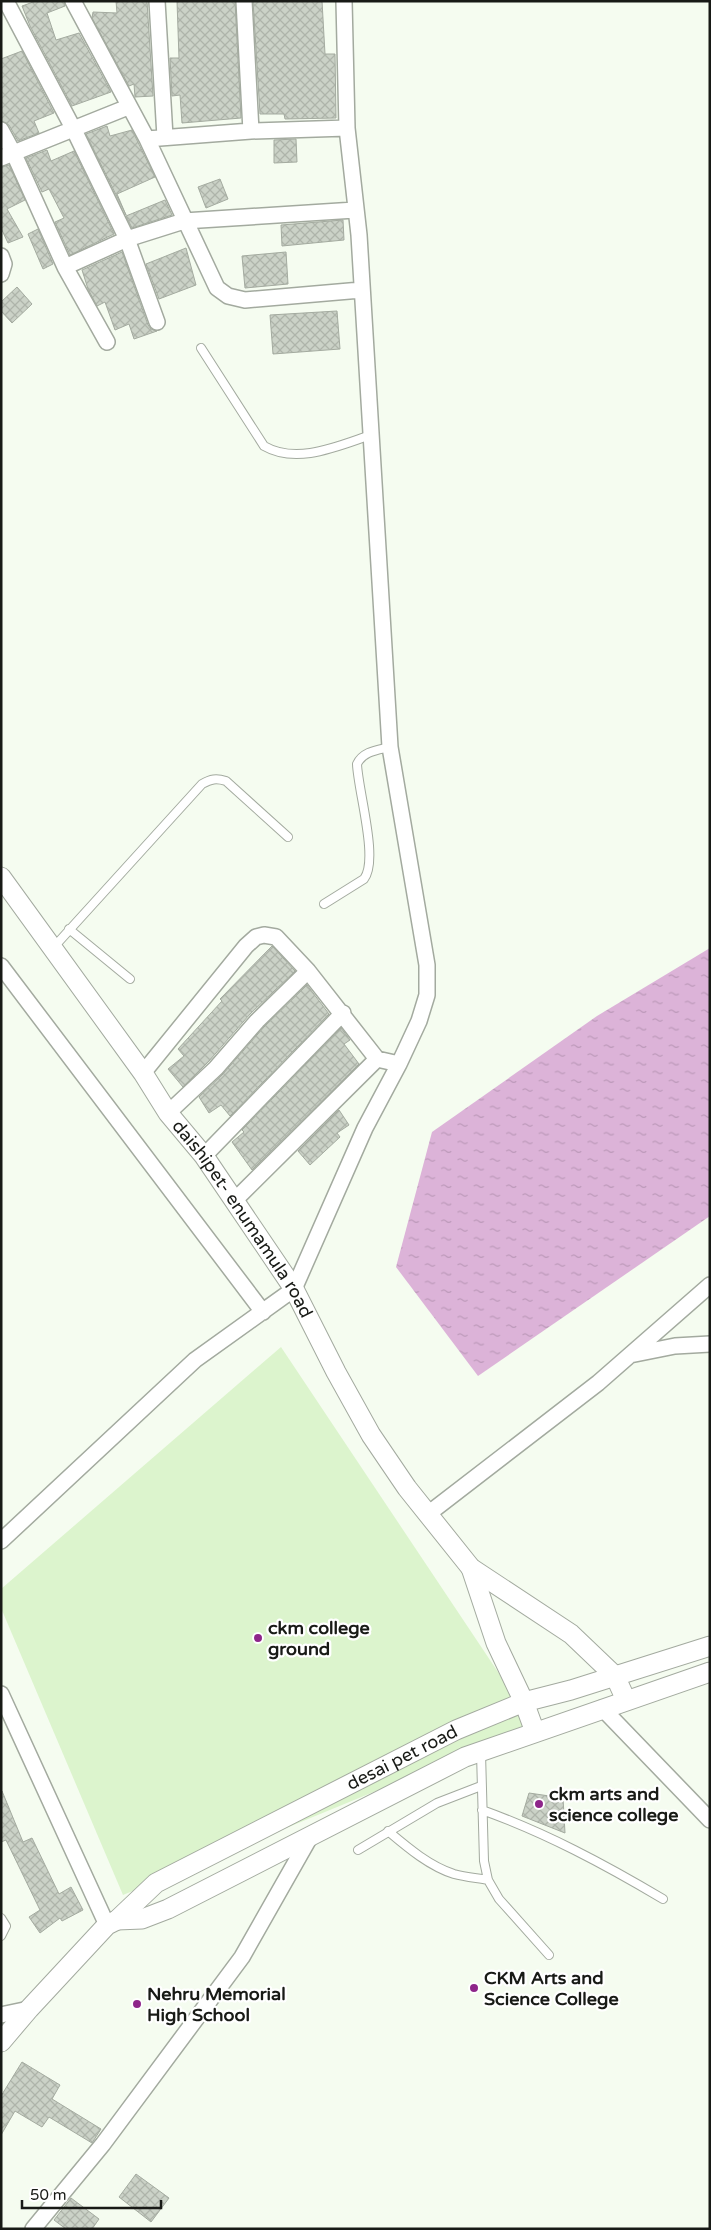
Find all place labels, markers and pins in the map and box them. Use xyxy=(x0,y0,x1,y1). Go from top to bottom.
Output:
place label: ckm college ground xyxy=(268,1617,370,1660)
marker: ckm college ground xyxy=(252,1632,264,1644)
place label: ckm arts and science college xyxy=(549,1783,678,1826)
marker: ckm arts and science college xyxy=(533,1798,545,1810)
place label: CKM Arts and Science College xyxy=(484,1967,619,2010)
marker: CKM Arts and Science College xyxy=(468,1982,480,1994)
place label: Nehru Memorial High School xyxy=(147,1983,286,2026)
marker: Nehru Memorial High School xyxy=(131,1998,143,2010)

